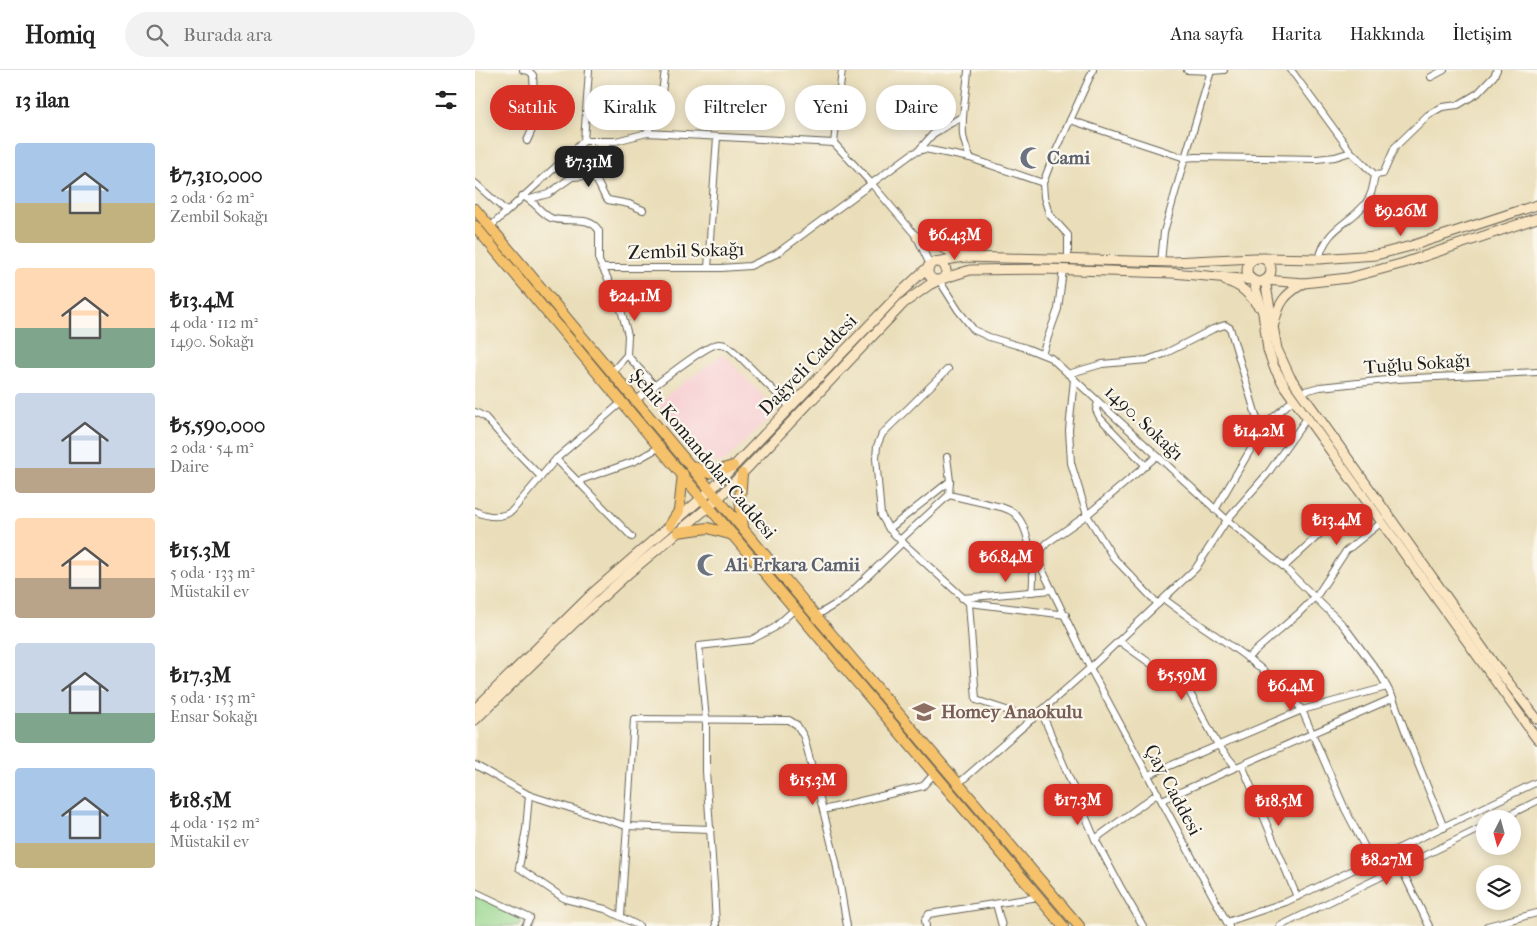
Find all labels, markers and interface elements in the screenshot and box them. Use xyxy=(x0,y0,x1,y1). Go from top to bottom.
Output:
search box xyxy=(125,12,475,57)
text: Homiq xyxy=(25,21,95,49)
icon: search xyxy=(143,21,171,49)
text: Burada ara xyxy=(183,24,272,46)
text: Ana sayfa xyxy=(1170,24,1243,45)
text: Harita xyxy=(1271,24,1322,45)
text: Hakkında xyxy=(1350,24,1425,45)
text: İletişim xyxy=(1453,24,1512,45)
chip: Satılık xyxy=(490,85,575,130)
chip: Kiralık xyxy=(585,85,675,130)
chip: Filtreler xyxy=(685,85,785,130)
chip: Yeni xyxy=(795,85,866,130)
chip: Daire xyxy=(876,85,956,130)
icon: filters xyxy=(432,86,460,114)
text: 13 ilan xyxy=(15,88,70,112)
mosque icon: Cami xyxy=(1018,145,1044,171)
pin: ₺7.31M xyxy=(548,146,630,188)
place label: Cami xyxy=(1047,147,1090,169)
text: ₺7.31M xyxy=(566,152,612,171)
icon: home xyxy=(55,163,115,223)
text: ₺7,310,000 xyxy=(170,163,263,187)
text: 2 oda · 62 m² xyxy=(170,188,254,207)
pin: ₺9.26M xyxy=(1360,194,1442,237)
text: ₺9.26M xyxy=(1375,201,1427,220)
text: Zembil Sokağı xyxy=(170,207,268,226)
pin: ₺6.43M xyxy=(914,218,996,261)
text: ₺6.43M xyxy=(929,225,981,244)
street label: Zembil Sokağı xyxy=(627,238,745,264)
pin: ₺24.1M xyxy=(594,280,676,322)
text: ₺24.1M xyxy=(610,286,660,305)
icon: home xyxy=(55,288,115,348)
text: ₺13.4M xyxy=(170,288,234,312)
street label: Dağyeli Caddesi xyxy=(754,310,862,420)
text: 4 oda · 112 m² xyxy=(170,313,258,332)
text: 1490. Sokağı xyxy=(170,332,254,351)
street label: Tuğlu Sokağı xyxy=(1363,349,1471,379)
street label: Şehit Komandolar Caddesi xyxy=(625,365,781,544)
street label: 1490. Sokağı xyxy=(1100,381,1188,465)
icon: home xyxy=(55,413,115,473)
text: ₺5,590,000 xyxy=(170,413,265,437)
pin: ₺14.2M xyxy=(1218,414,1300,457)
text: ₺14.2M xyxy=(1234,421,1284,440)
text: 2 oda · 54 m² xyxy=(170,438,254,457)
text: Daire xyxy=(170,457,209,476)
pin: ₺13.4M xyxy=(1296,504,1378,546)
text: ₺13.4M xyxy=(1313,510,1362,529)
icon: home xyxy=(55,538,115,598)
text: ₺15.3M xyxy=(170,538,230,562)
pin: ₺6.84M xyxy=(965,540,1047,583)
text: ₺6.84M xyxy=(980,547,1032,566)
mosque icon: Ali Erkara Camii xyxy=(695,552,721,578)
place label: Ali Erkara Camii xyxy=(724,554,860,576)
text: 5 oda · 133 m² xyxy=(170,563,255,582)
text: Müstakil ev xyxy=(170,582,249,601)
pin: ₺5.59M xyxy=(1141,658,1223,701)
icon: home xyxy=(55,663,115,723)
text: ₺17.3M xyxy=(170,663,231,687)
text: ₺5.59M xyxy=(1158,665,1206,684)
pin: ₺6.4M xyxy=(1256,670,1326,712)
text: ₺6.4M xyxy=(1268,676,1314,695)
text: 5 oda · 153 m² xyxy=(170,688,255,707)
school or university icon: Homey Anaokulu xyxy=(911,699,937,725)
place label: Homey Anaokulu xyxy=(941,701,1083,723)
text: Ensar Sokağı xyxy=(170,707,258,726)
street label: Çay Caddesi xyxy=(1139,741,1206,840)
pin: ₺15.3M xyxy=(772,764,854,806)
text: ₺15.3M xyxy=(790,770,836,789)
pin: ₺17.3M xyxy=(1037,784,1119,826)
pin: ₺18.5M xyxy=(1238,784,1320,827)
icon: home xyxy=(55,788,115,848)
text: ₺18.5M xyxy=(170,788,232,812)
text: ₺17.3M xyxy=(1055,790,1101,809)
text: ₺18.5M xyxy=(1256,791,1302,810)
north arrow xyxy=(1476,810,1521,855)
map controls xyxy=(1476,810,1521,910)
text: 4 oda · 152 m² xyxy=(170,813,259,832)
text: Müstakil ev xyxy=(170,832,249,851)
pin: ₺8.27M xyxy=(1346,844,1428,886)
text: ₺8.27M xyxy=(1362,850,1412,869)
button: layers xyxy=(1476,865,1521,910)

